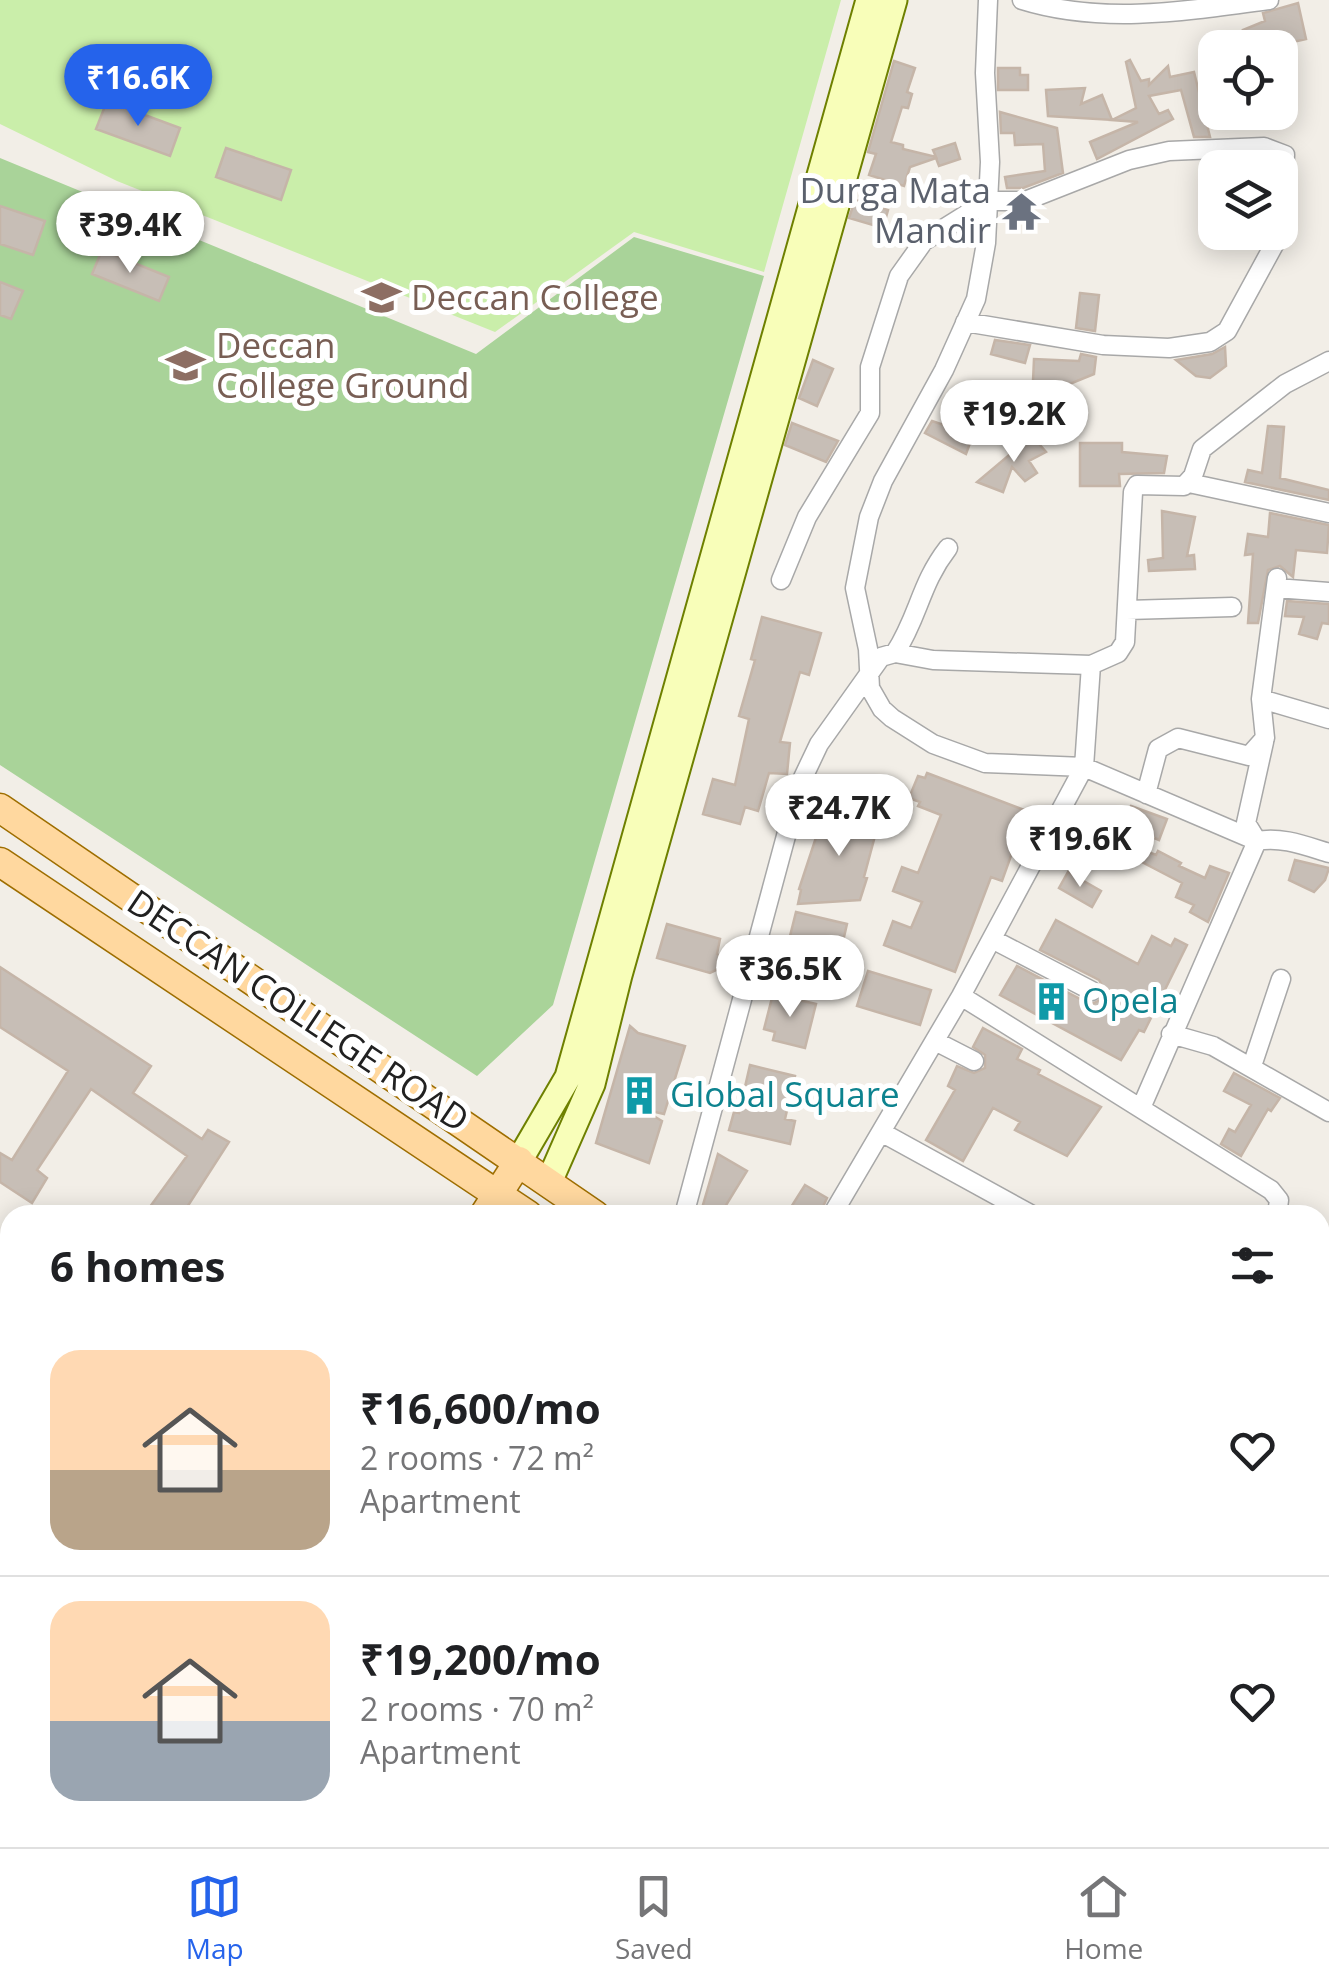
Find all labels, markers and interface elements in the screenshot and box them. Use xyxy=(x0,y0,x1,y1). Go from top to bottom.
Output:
map controls xyxy=(1198,30,1298,250)
button: locate xyxy=(1198,30,1298,130)
pin: ₹16.6K xyxy=(57,44,219,129)
text: ₹16.6K xyxy=(86,55,190,98)
button: layers xyxy=(1198,150,1298,250)
place label: Durga Mata Mandir xyxy=(799,166,991,253)
temple icon: Durga Mata Mandir xyxy=(1000,190,1042,232)
pin: ₹39.4K xyxy=(49,191,211,276)
text: ₹39.4K xyxy=(78,202,182,245)
place label: Deccan College xyxy=(411,273,659,320)
school or university icon: Deccan College xyxy=(360,277,402,319)
place label: Deccan College Ground xyxy=(216,321,469,408)
school or university icon: Deccan College Ground xyxy=(165,345,207,387)
pin: ₹19.2K xyxy=(933,380,1095,465)
text: ₹19.2K xyxy=(962,391,1066,434)
pin: ₹24.7K xyxy=(758,774,920,859)
text: ₹24.7K xyxy=(787,785,891,828)
pin: ₹19.6K xyxy=(999,805,1161,890)
text: ₹19.6K xyxy=(1028,816,1132,859)
street label: DECCAN COLLEGE ROAD xyxy=(119,878,479,1142)
pin: ₹36.5K xyxy=(709,935,871,1020)
text: ₹36.5K xyxy=(738,946,842,989)
place label: Opela xyxy=(1082,976,1179,1023)
building icon: Opela xyxy=(1031,980,1073,1022)
place label: Global Square xyxy=(670,1070,900,1117)
building icon: Global Square xyxy=(619,1074,661,1116)
text: 6 homes xyxy=(50,1237,225,1294)
icon: filters xyxy=(1225,1238,1280,1293)
text: ₹16,600/mo xyxy=(360,1379,601,1436)
icon: home xyxy=(130,1390,250,1510)
icon: heart xyxy=(1225,1423,1280,1478)
text: 2 rooms · 72 m² xyxy=(360,1436,594,1479)
text: Apartment xyxy=(360,1479,521,1522)
text: ₹19,200/mo xyxy=(360,1630,601,1687)
icon: home xyxy=(130,1641,250,1761)
icon: heart xyxy=(1225,1674,1280,1729)
text: 2 rooms · 70 m² xyxy=(360,1687,594,1730)
text: Apartment xyxy=(360,1730,521,1773)
tab: Map xyxy=(186,1869,244,1967)
tab: Saved xyxy=(615,1869,693,1967)
tab: Home xyxy=(1064,1869,1143,1967)

